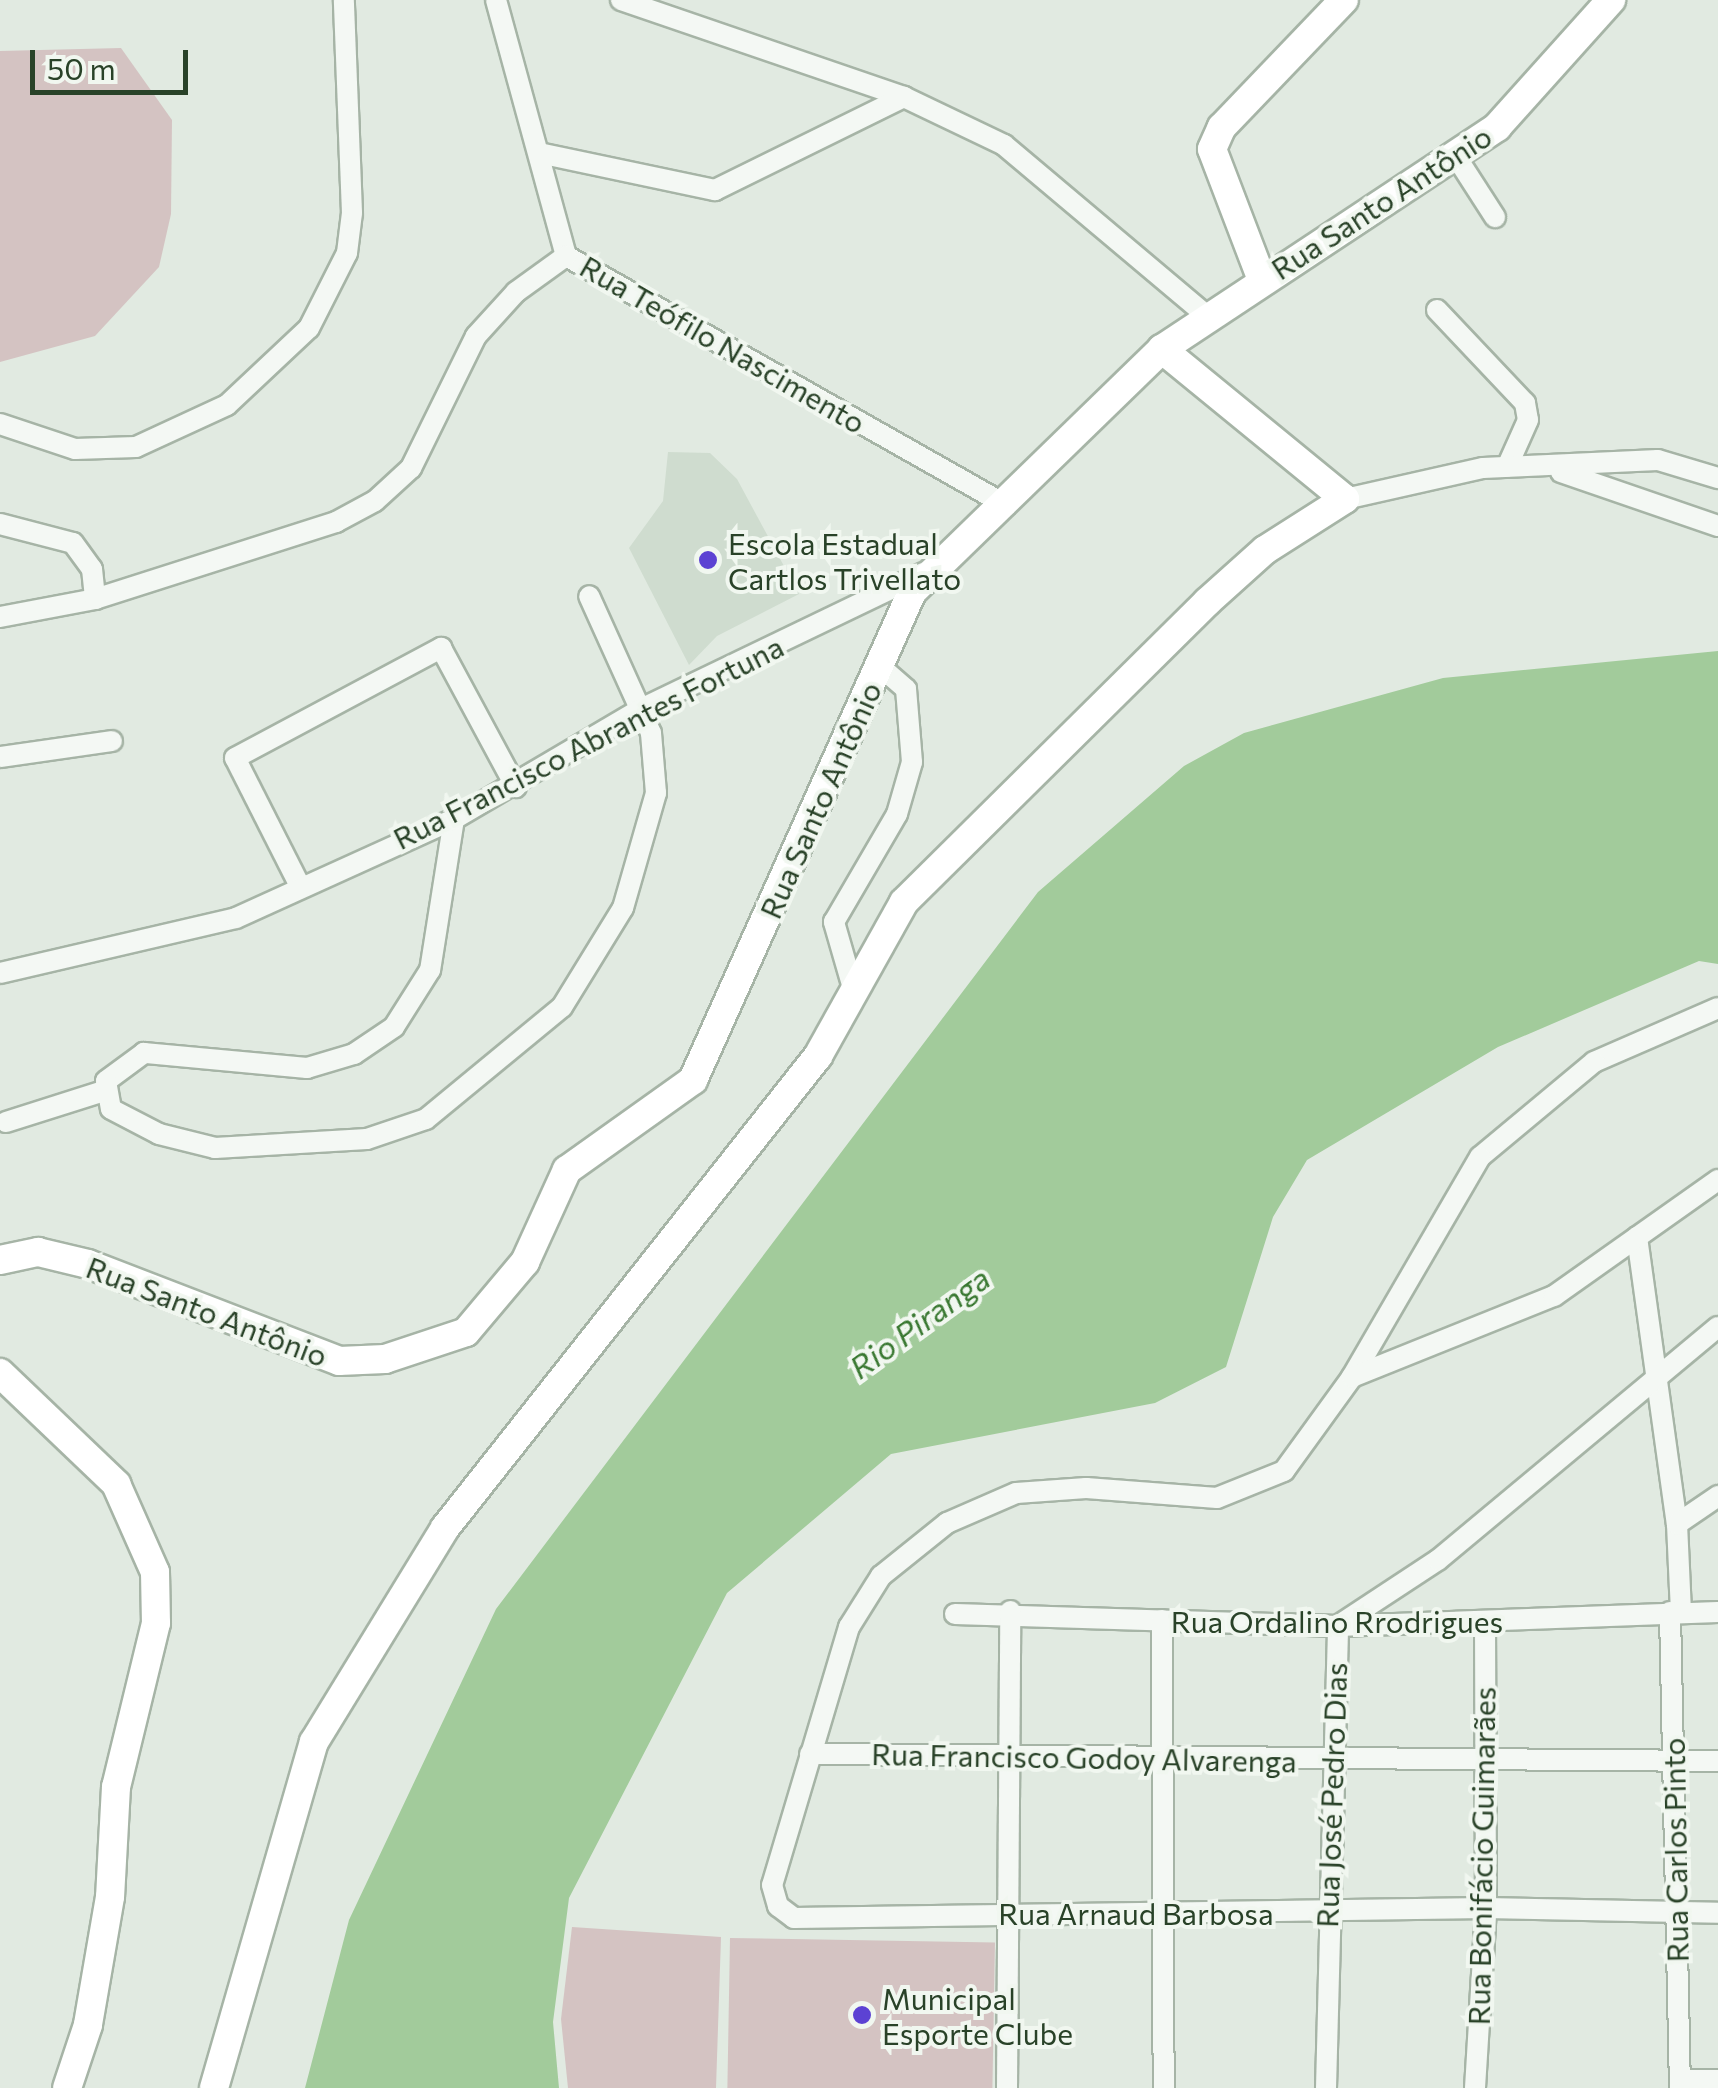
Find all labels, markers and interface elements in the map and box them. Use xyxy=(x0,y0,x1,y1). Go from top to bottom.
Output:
scale bar xyxy=(35,30,192,92)
text: 50 m xyxy=(47,49,116,86)
street label: Rua Santo Antônio xyxy=(1264,117,1498,287)
street label: Rua Teófilo Nascimento xyxy=(574,248,872,440)
place label: Escola Estadual Cartlos Trivellato xyxy=(728,525,961,596)
marker: Escola Estadual Cartlos Trivellato xyxy=(697,549,719,571)
street label: Rua Francisco Abrantes Fortuna xyxy=(387,628,789,856)
street label: Rua Santo Antônio xyxy=(752,676,888,924)
street label: Rua Santo Antônio xyxy=(81,1248,333,1374)
water label: Rio Piranga xyxy=(841,1258,997,1386)
street label: Rua Ordalino Rrodrigues xyxy=(1171,1603,1503,1639)
street label: Rua José Pedro Dias xyxy=(1308,1662,1354,1928)
street label: Rua Bonifácio Guimarães xyxy=(1460,1686,1502,2026)
street label: Rua Francisco Godoy Alvarenga xyxy=(871,1735,1297,1779)
street label: Rua Carlos Pinto xyxy=(1655,1737,1695,1963)
street label: Rua Arnaud Barbosa xyxy=(998,1895,1274,1931)
place label: Municipal Esporte Clube xyxy=(882,1980,1073,2050)
marker: Municipal Esporte Clube xyxy=(851,2004,873,2026)

